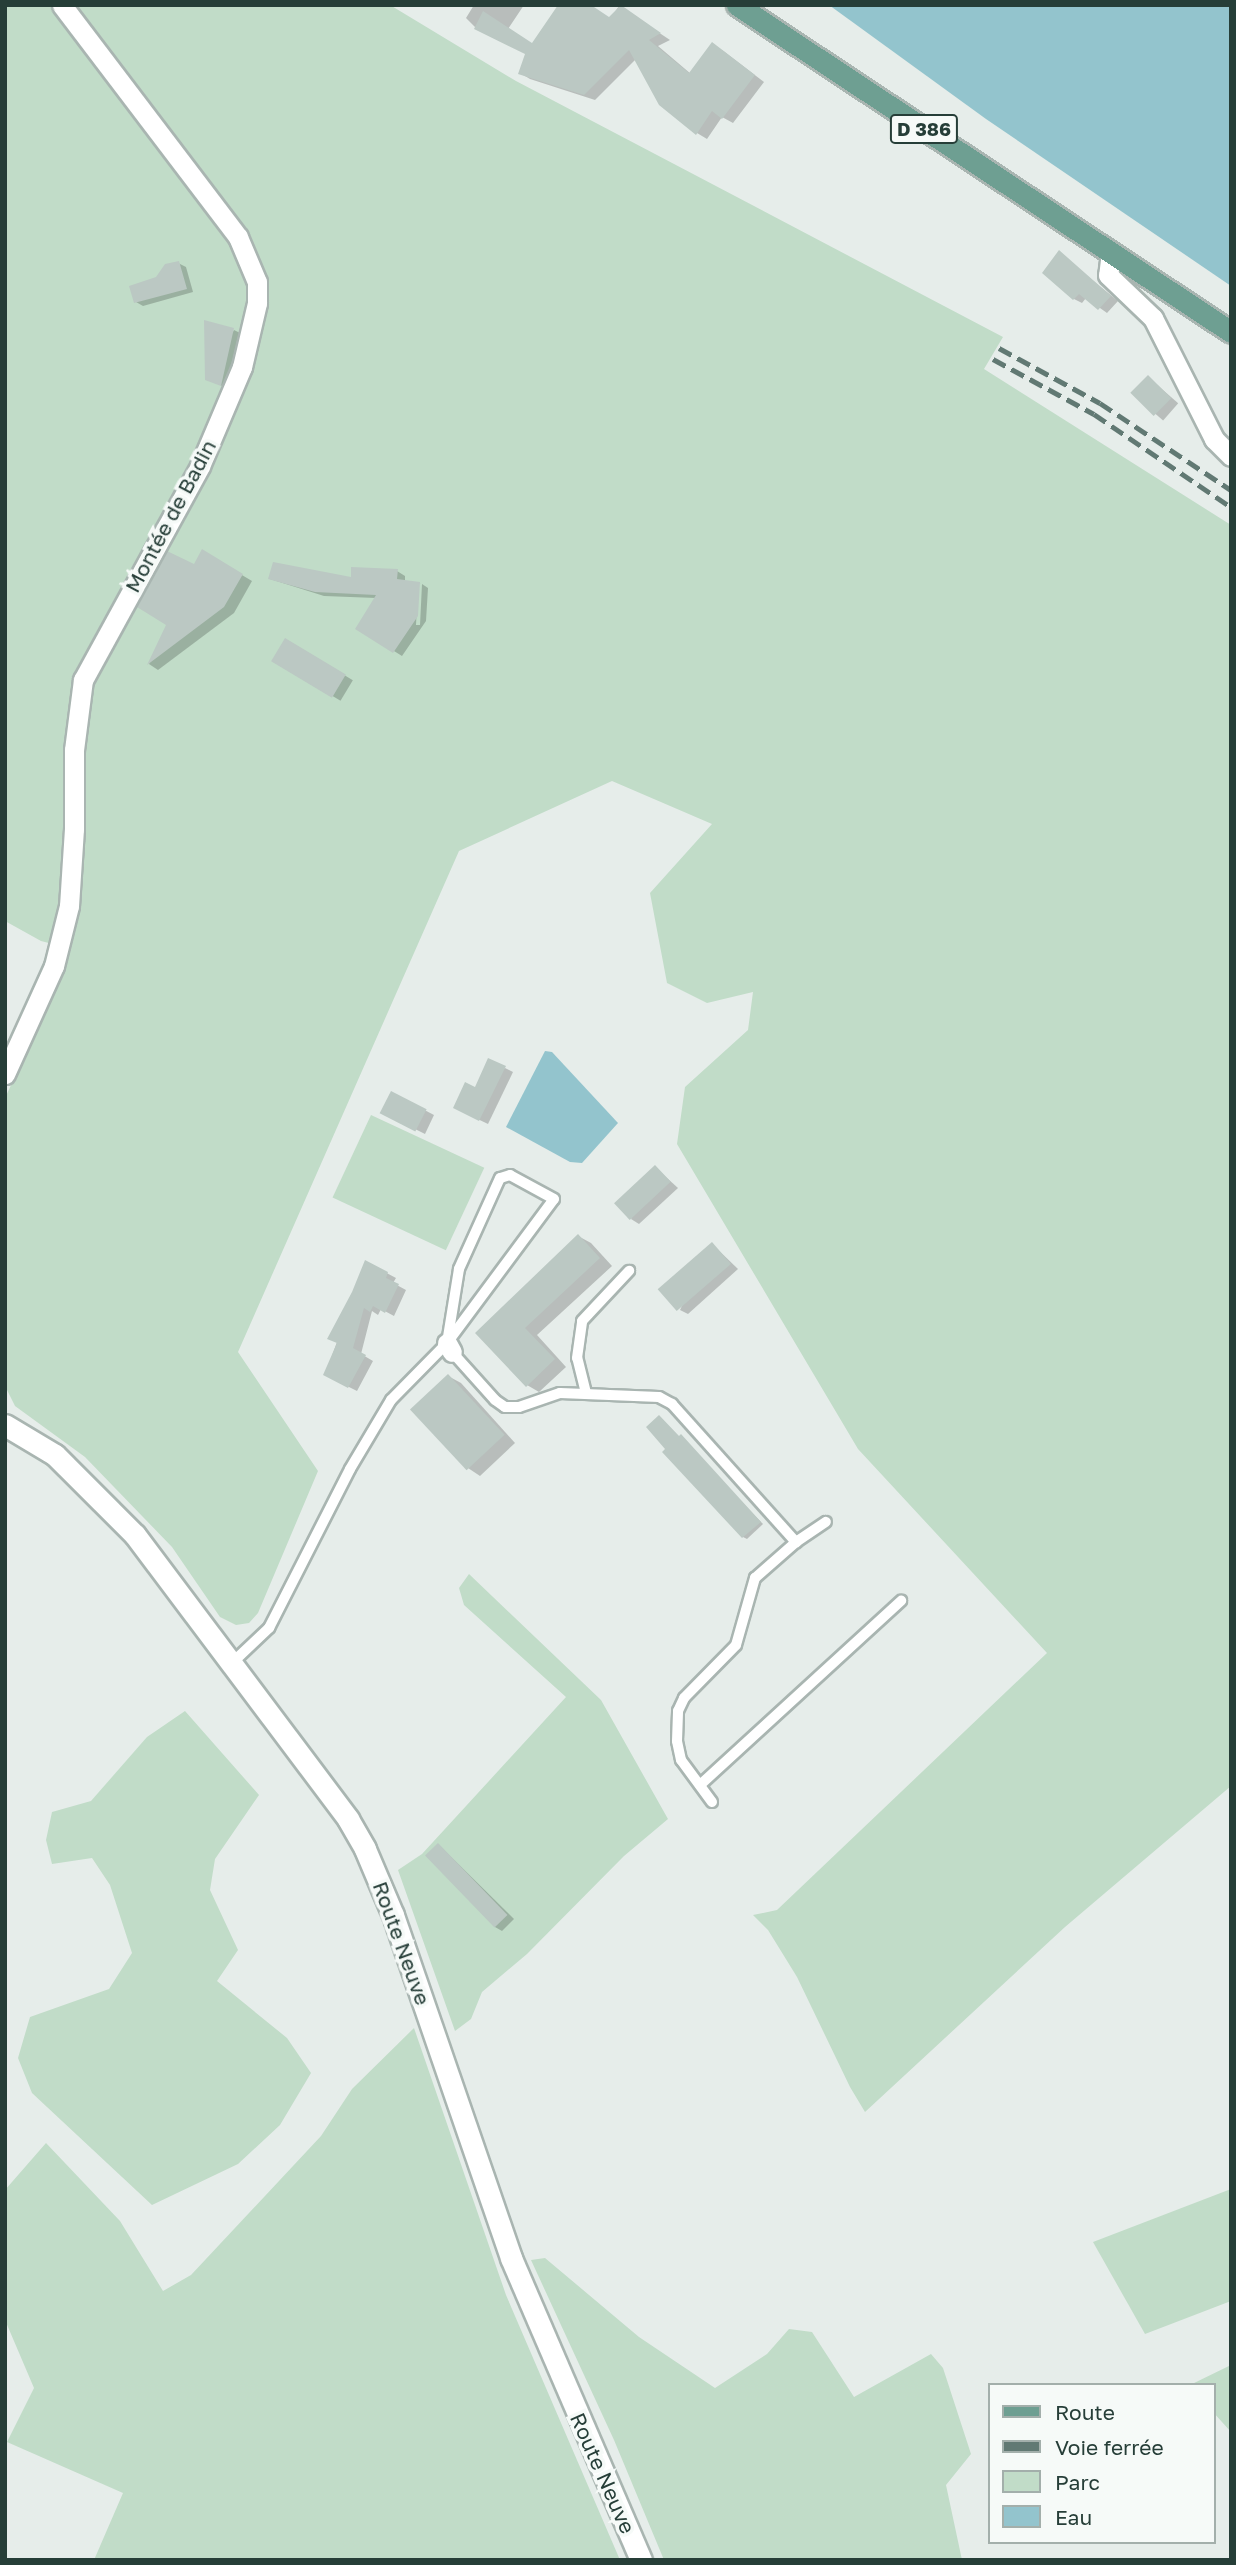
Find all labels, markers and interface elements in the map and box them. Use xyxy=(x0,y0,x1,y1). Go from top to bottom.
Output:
road number: D 386 xyxy=(889,113,959,144)
street label: Montée de Badin xyxy=(119,435,221,597)
street label: Route Neuve xyxy=(368,1878,436,2008)
legend xyxy=(988,2383,1215,2544)
text: Route xyxy=(1055,2399,1115,2425)
street label: Route Neuve xyxy=(565,2409,641,2537)
text: Voie ferrée xyxy=(1055,2434,1164,2460)
text: Parc xyxy=(1055,2469,1100,2495)
text: Eau xyxy=(1055,2504,1092,2530)

